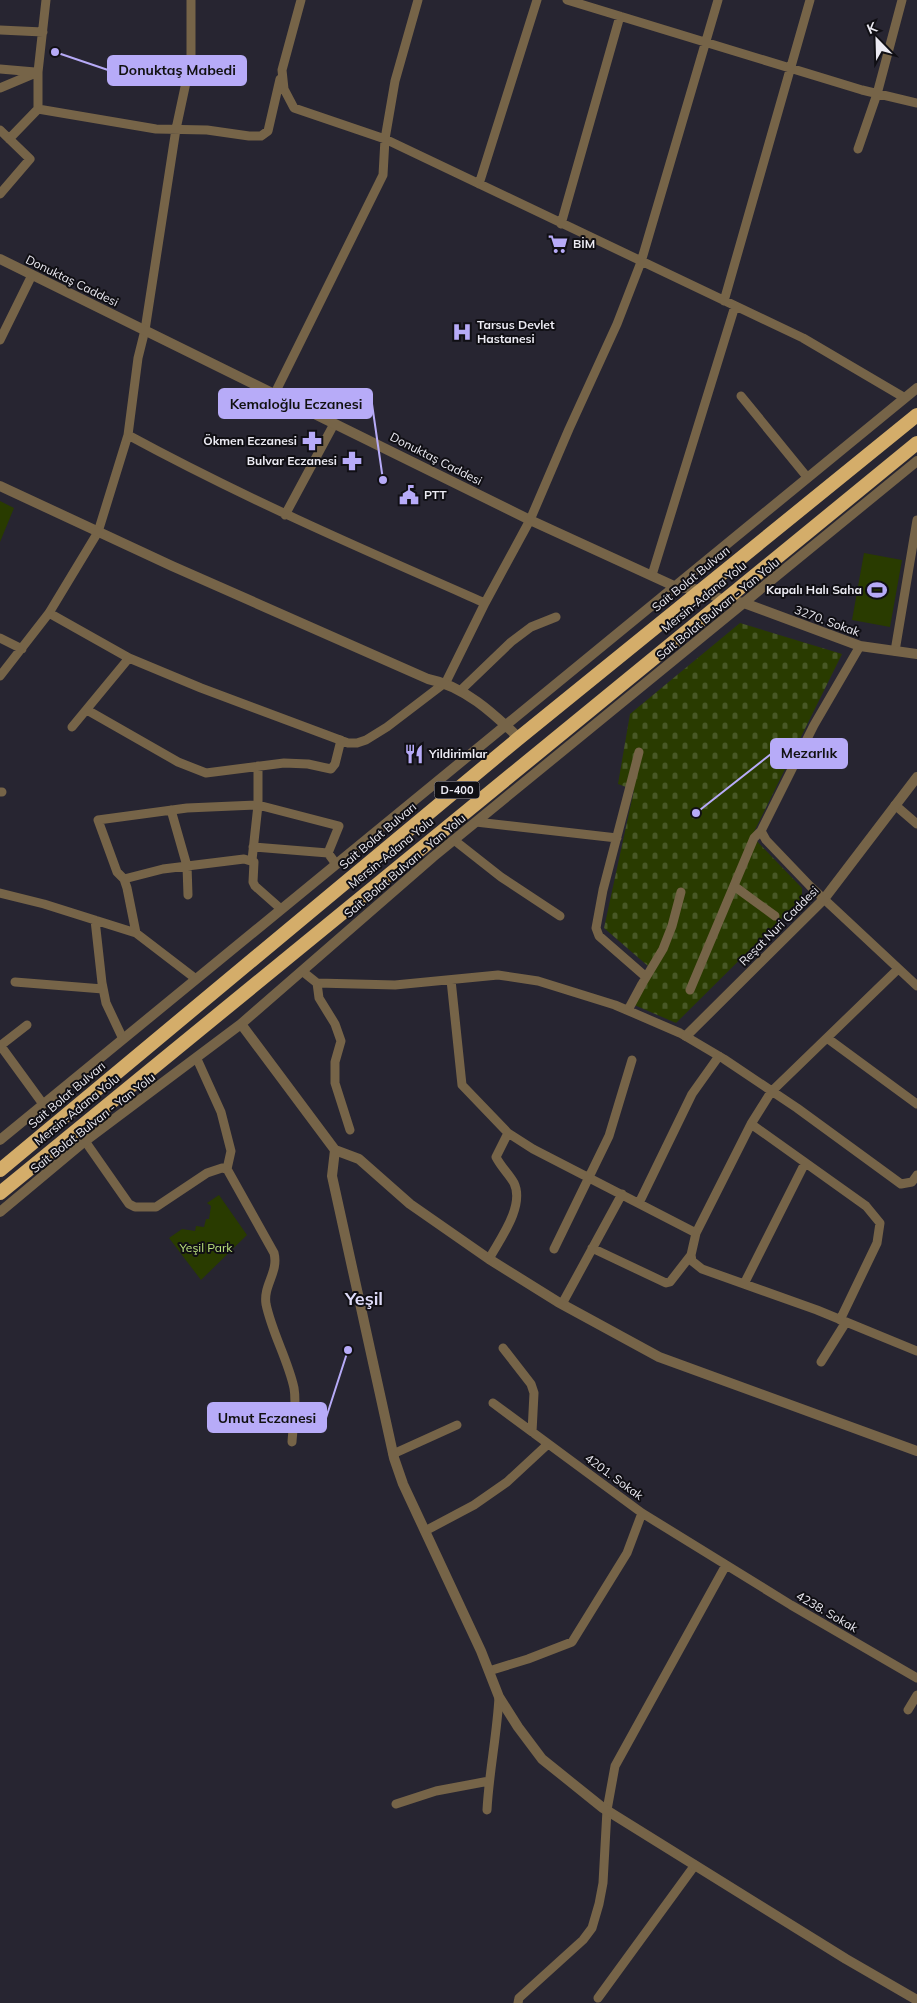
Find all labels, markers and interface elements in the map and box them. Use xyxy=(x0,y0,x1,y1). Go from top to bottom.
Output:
north arrow xyxy=(852,15,902,65)
text: K xyxy=(864,18,880,38)
callout: Donuktaş Mabedi xyxy=(108,56,246,85)
text: Donuktaş Mabedi xyxy=(118,61,236,79)
supermarket icon: BİM xyxy=(547,233,569,255)
place label: BİM xyxy=(573,236,595,251)
street label: Donuktaş Caddesi xyxy=(23,252,121,310)
place label: Tarsus Devlet Hastanesi xyxy=(477,317,555,346)
hospital icon: Tarsus Devlet Hastanesi xyxy=(451,321,473,343)
callout: Kemaloğlu Eczanesi xyxy=(219,389,372,418)
text: Kemaloğlu Eczanesi xyxy=(230,395,362,413)
street label: Donuktaş Caddesi xyxy=(388,429,485,488)
pharmacy icon: Ökmen Eczanesi xyxy=(301,430,323,452)
place label: Ökmen Eczanesi xyxy=(203,433,297,448)
pharmacy icon: Bulvar Eczanesi xyxy=(341,450,363,472)
place label: Bulvar Eczanesi xyxy=(247,453,337,468)
public building icon: PTT xyxy=(398,484,420,506)
place label: PTT xyxy=(424,487,447,502)
street label: Sait Bolat Bulvarı xyxy=(649,543,733,615)
street label: Sait Bolat Bulvarı - Yan Yolu xyxy=(653,554,782,663)
street label: Mersin-Adana Yolu xyxy=(658,558,749,636)
sports icon: Kapalı Halı Saha xyxy=(866,579,888,601)
place label: Kapalı Halı Saha xyxy=(766,582,862,597)
street label: 3270. Sokak xyxy=(792,602,863,640)
callout: Mezarlık xyxy=(771,739,847,768)
restaurant icon: Yildirimlar xyxy=(403,743,425,765)
text: Mezarlık xyxy=(781,744,837,762)
place label: Yildirimlar xyxy=(428,746,488,761)
road number: D-400 xyxy=(434,782,480,798)
street label: Sait Bolat Bulvarı xyxy=(336,799,419,872)
street label: Sait Bolat Bulvarı - Yan Yolu xyxy=(341,810,468,921)
street label: Mersin-Adana Yolu xyxy=(345,814,436,892)
street label: Reşat Nuri Caddesi xyxy=(736,883,822,969)
street label: Sait Bolat Bulvarı xyxy=(25,1058,108,1131)
street label: Sait Bolat Bulvarı - Yan Yolu xyxy=(27,1069,158,1176)
street label: Mersin-Adana Yolu xyxy=(31,1071,122,1149)
park label: Yeşil Park xyxy=(179,1240,233,1255)
district label: Yeşil xyxy=(344,1287,383,1310)
callout: Umut Eczanesi xyxy=(208,1403,326,1432)
text: Umut Eczanesi xyxy=(218,1409,316,1427)
street label: 4201. Sokak xyxy=(582,1450,647,1503)
street label: 4238. Sokak xyxy=(794,1588,861,1636)

